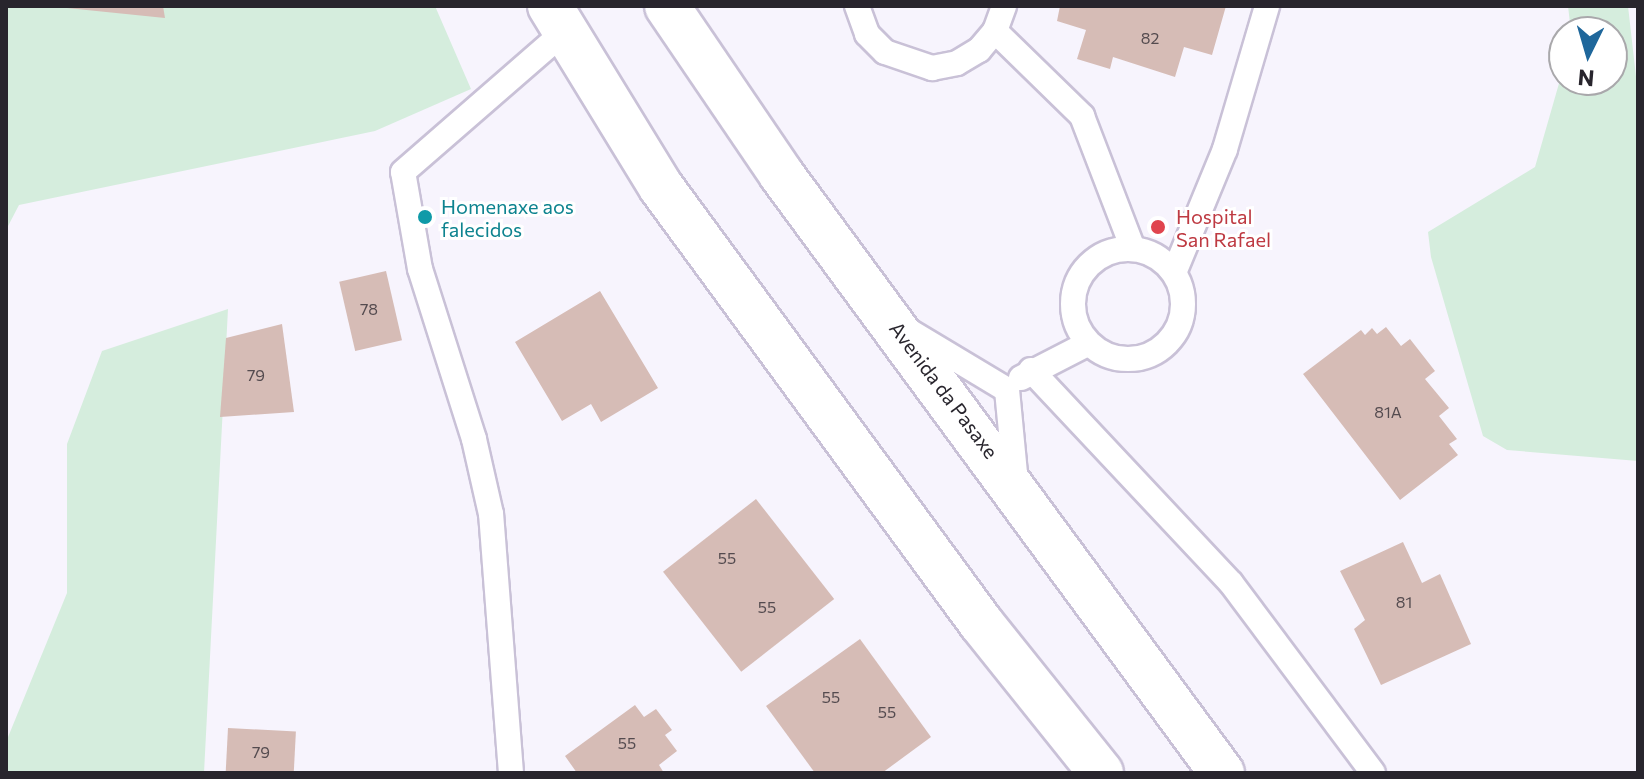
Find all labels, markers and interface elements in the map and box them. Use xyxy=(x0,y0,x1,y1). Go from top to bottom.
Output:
north arrow xyxy=(1548,16,1628,96)
house number: 82 xyxy=(1141,28,1159,48)
text: N xyxy=(1577,64,1595,93)
place label: Homenaxe aos falecidos xyxy=(441,194,574,241)
place label: Hospital San Rafael xyxy=(1176,204,1271,251)
marker: Homenaxe aos falecidos xyxy=(416,208,434,226)
marker: Hospital San Rafael xyxy=(1147,216,1169,238)
house number: 78 xyxy=(360,299,378,319)
street label: Avenida da Pasaxe xyxy=(885,317,1003,463)
house number: 79 xyxy=(247,365,265,385)
house number: 81A xyxy=(1374,402,1402,422)
house number: 55 xyxy=(718,548,736,568)
house number: 81 xyxy=(1396,592,1412,612)
house number: 55 xyxy=(758,597,776,617)
house number: 55 xyxy=(822,687,840,707)
house number: 55 xyxy=(878,702,896,722)
house number: 55 xyxy=(618,733,636,753)
house number: 79 xyxy=(252,742,270,762)

